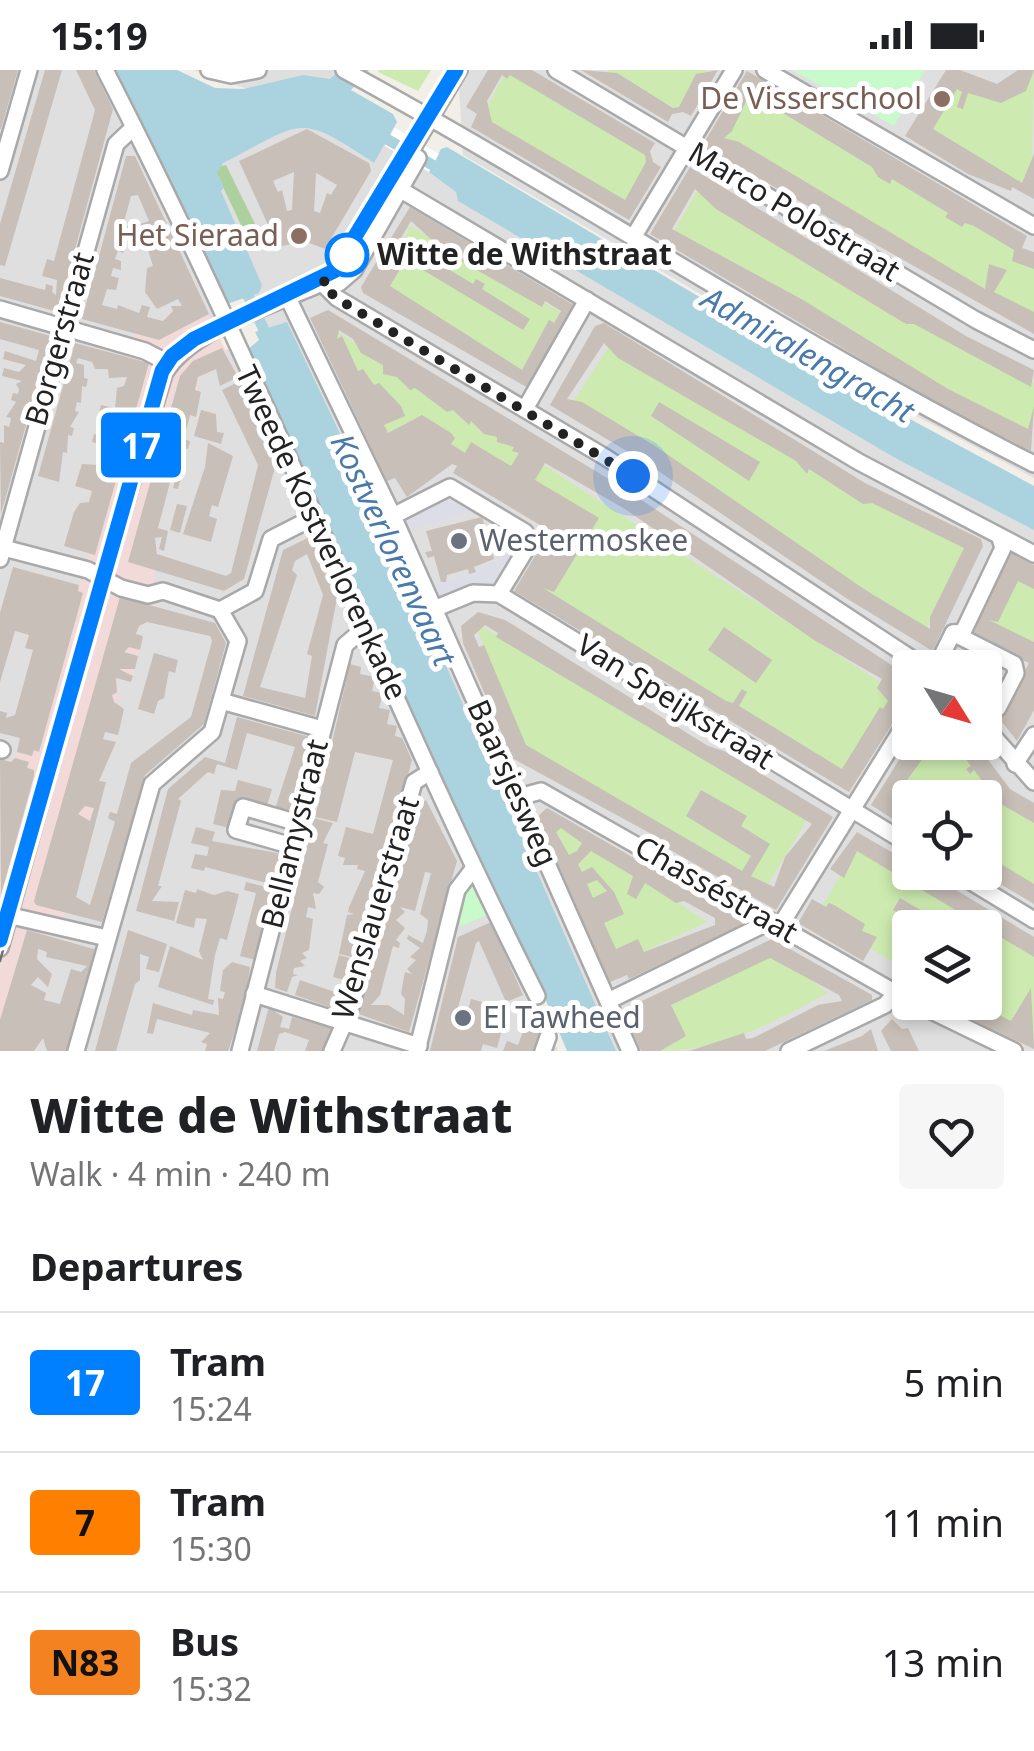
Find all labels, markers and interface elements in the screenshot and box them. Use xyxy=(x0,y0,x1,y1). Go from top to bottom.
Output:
text: 15:19 xyxy=(50,9,148,61)
place label: De Visserschool xyxy=(700,77,922,118)
marker: De Visserschool xyxy=(931,88,953,110)
street label: Marco Polostraat xyxy=(681,131,908,290)
place label: Het Sieraad xyxy=(116,214,279,255)
marker: Het Sieraad xyxy=(288,225,310,247)
place label: Witte de Withstraat xyxy=(377,233,672,274)
marker: Witte de Withstraat xyxy=(326,234,368,276)
street label: Borgerstraat xyxy=(14,247,103,430)
water label: Admiralengracht xyxy=(693,275,924,433)
street label: Tweede Kostverlorenkade xyxy=(227,359,418,706)
line badge: 17 xyxy=(96,412,186,478)
text: 17 xyxy=(121,422,161,469)
water label: Kostverlorenvaart xyxy=(322,426,468,674)
your location xyxy=(608,451,658,501)
place label: Westermoskee xyxy=(479,519,688,560)
marker: Westermoskee xyxy=(448,530,470,552)
street label: Van Speijkstraat xyxy=(569,624,782,778)
north arrow xyxy=(892,650,1002,760)
map controls xyxy=(892,650,1002,1020)
street label: Baarsjesweg xyxy=(458,693,568,872)
street label: Bellamystraat xyxy=(250,735,337,933)
button: locate xyxy=(892,780,1002,890)
street label: Wenslauerstraat xyxy=(321,791,428,1024)
street label: Chasséstraat xyxy=(628,826,806,952)
button: layers xyxy=(892,910,1002,1020)
place label: El Tawheed xyxy=(483,996,641,1037)
marker: El Tawheed xyxy=(452,1007,474,1029)
text: Witte de Withstraat xyxy=(30,1082,512,1147)
button: heart xyxy=(899,1084,1004,1189)
text: Walk · 4 min · 240 m xyxy=(30,1152,331,1195)
text: Departures xyxy=(30,1240,243,1292)
text: Tram xyxy=(170,1335,266,1387)
text: 5 min xyxy=(904,1356,1004,1408)
text: 17 xyxy=(65,1359,105,1406)
text: 15:24 xyxy=(170,1387,252,1430)
text: Tram xyxy=(170,1475,266,1527)
text: 11 min xyxy=(882,1496,1004,1548)
text: 7 xyxy=(75,1499,95,1546)
text: 15:30 xyxy=(170,1527,252,1570)
text: Bus xyxy=(170,1615,239,1667)
text: 13 min xyxy=(882,1636,1004,1688)
text: N83 xyxy=(51,1639,119,1686)
text: 15:32 xyxy=(170,1667,252,1710)

